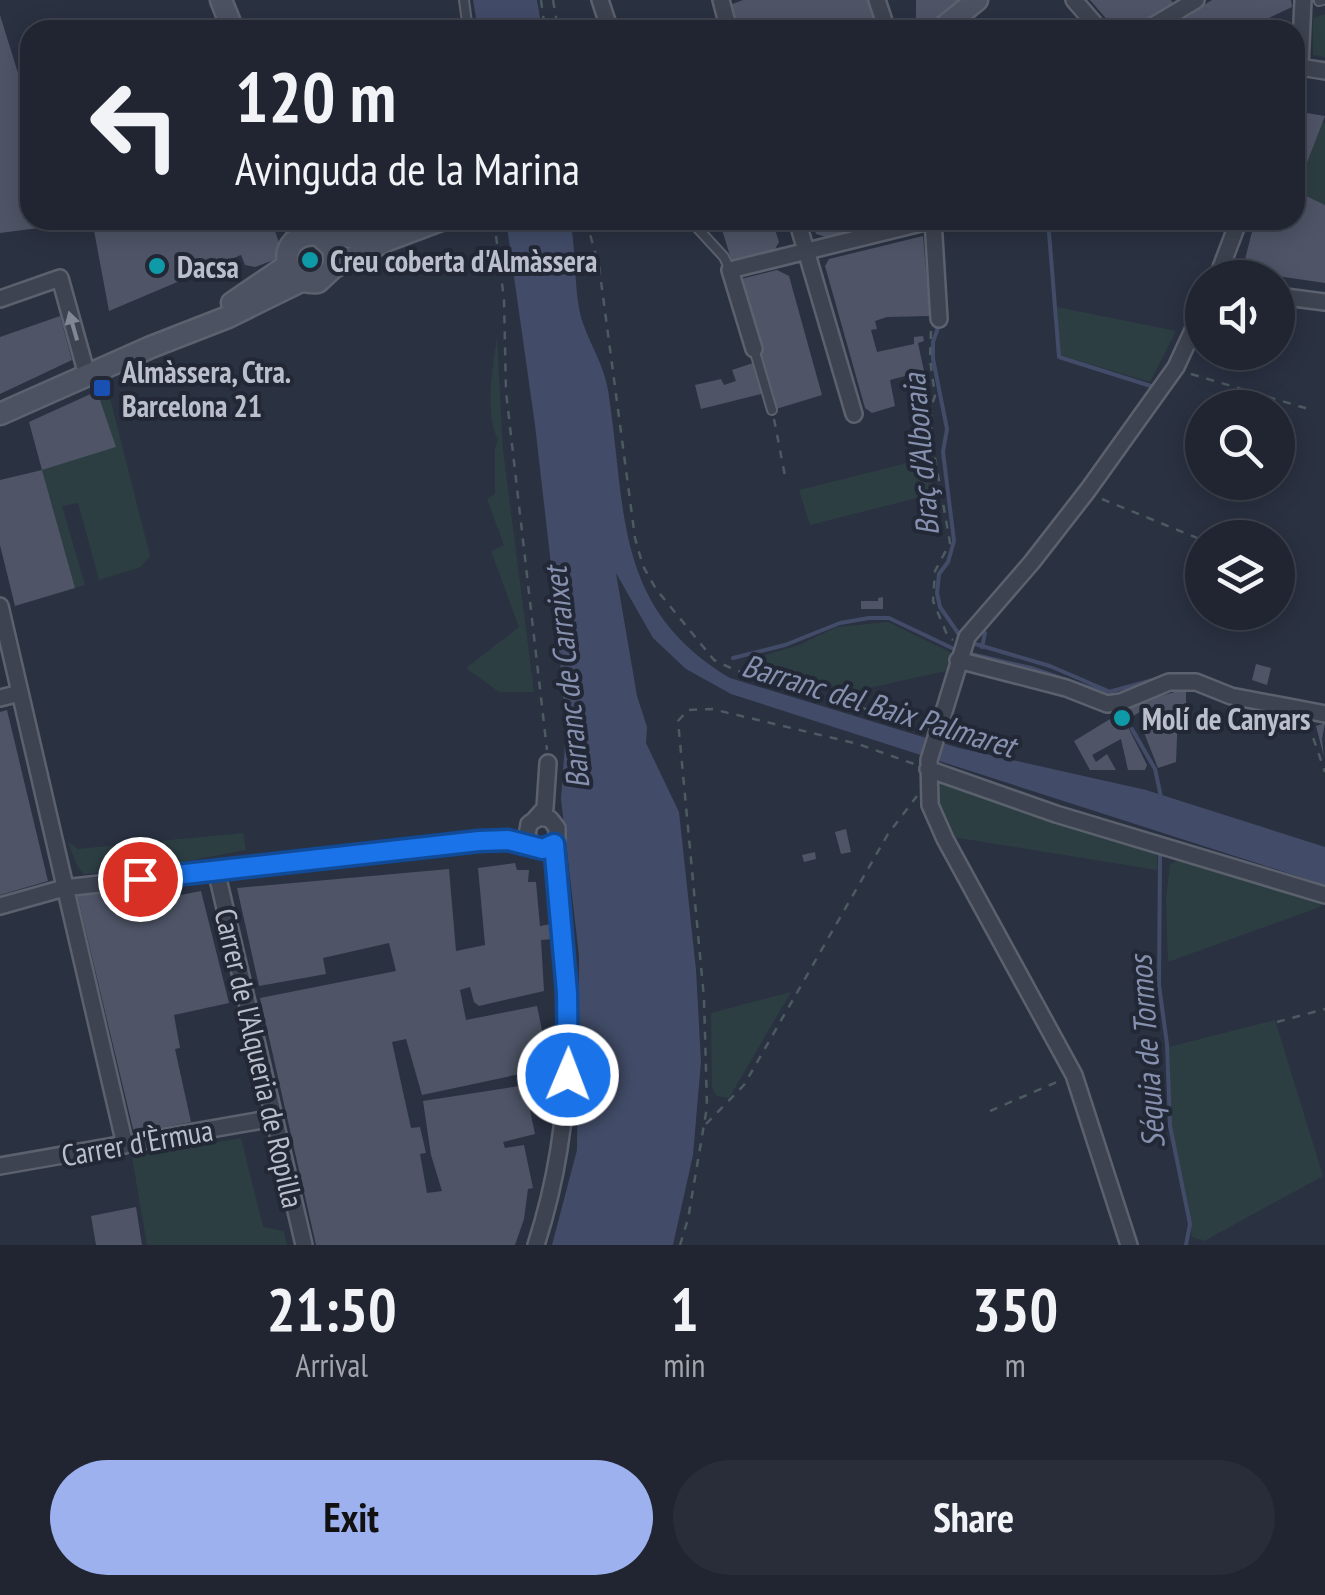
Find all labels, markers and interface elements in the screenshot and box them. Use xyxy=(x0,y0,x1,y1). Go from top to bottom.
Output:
text: 120 m xyxy=(235,51,396,141)
icon: left xyxy=(70,60,200,190)
text: Avinguda de la Marina xyxy=(235,139,580,197)
place label: Creu coberta d'Almàssera xyxy=(330,241,597,280)
place label: Dacsa xyxy=(177,247,239,286)
marker: Creu coberta d'Almàssera xyxy=(299,249,321,271)
marker: Dacsa xyxy=(146,255,168,277)
map controls xyxy=(1185,260,1295,630)
button: sound xyxy=(1185,260,1295,370)
one-way arrow xyxy=(65,310,81,341)
place label: Almàssera, Ctra. Barcelona 21 xyxy=(121,352,291,425)
water label: Braç d'Alboraia xyxy=(892,370,948,538)
marker: Almàssera, Ctra. Barcelona 21 xyxy=(91,377,113,399)
button: search xyxy=(1185,390,1295,500)
button: layers xyxy=(1185,520,1295,630)
water label: Barranc de Carraixet xyxy=(533,562,599,791)
water label: Barranc del Baix Palmaret xyxy=(737,643,1024,767)
place label: Molí de Canyars xyxy=(1142,699,1310,738)
marker: Molí de Canyars xyxy=(1111,707,1133,729)
pin xyxy=(98,837,183,922)
icon: arrive xyxy=(113,852,168,907)
street label: Carrer de l'Alqueria de Ropilla xyxy=(207,905,313,1211)
water label: Séquia de Tormos xyxy=(1118,951,1174,1150)
position arrow xyxy=(516,1023,620,1127)
street label: Carrer d'Èrmua xyxy=(58,1110,216,1174)
text: 21:50 xyxy=(267,1270,397,1348)
text: 1 xyxy=(670,1270,699,1348)
text: 350 xyxy=(972,1270,1058,1348)
text: Arrival xyxy=(296,1344,368,1386)
text: min xyxy=(663,1344,705,1386)
text: m xyxy=(1005,1344,1026,1386)
button: Exit xyxy=(50,1460,653,1575)
button: Share xyxy=(673,1460,1275,1575)

